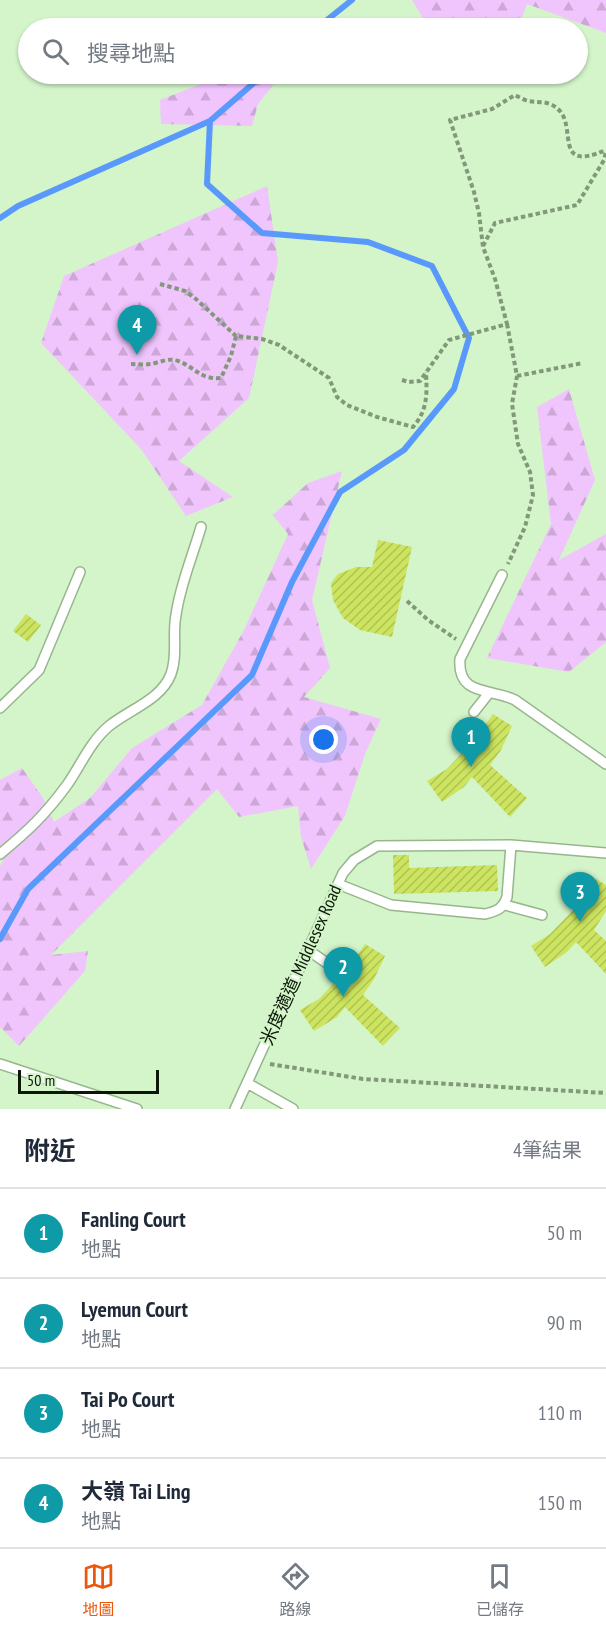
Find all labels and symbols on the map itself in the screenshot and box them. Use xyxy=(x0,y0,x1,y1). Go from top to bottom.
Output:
pin: 4 xyxy=(118,306,156,355)
pin: 1 xyxy=(452,718,490,767)
your location xyxy=(309,725,338,754)
pin: 3 xyxy=(560,872,600,922)
street label: 米度適道 Middlesex Road xyxy=(255,881,346,1049)
pin: 2 xyxy=(324,948,362,997)
scale bar xyxy=(18,1067,159,1094)

